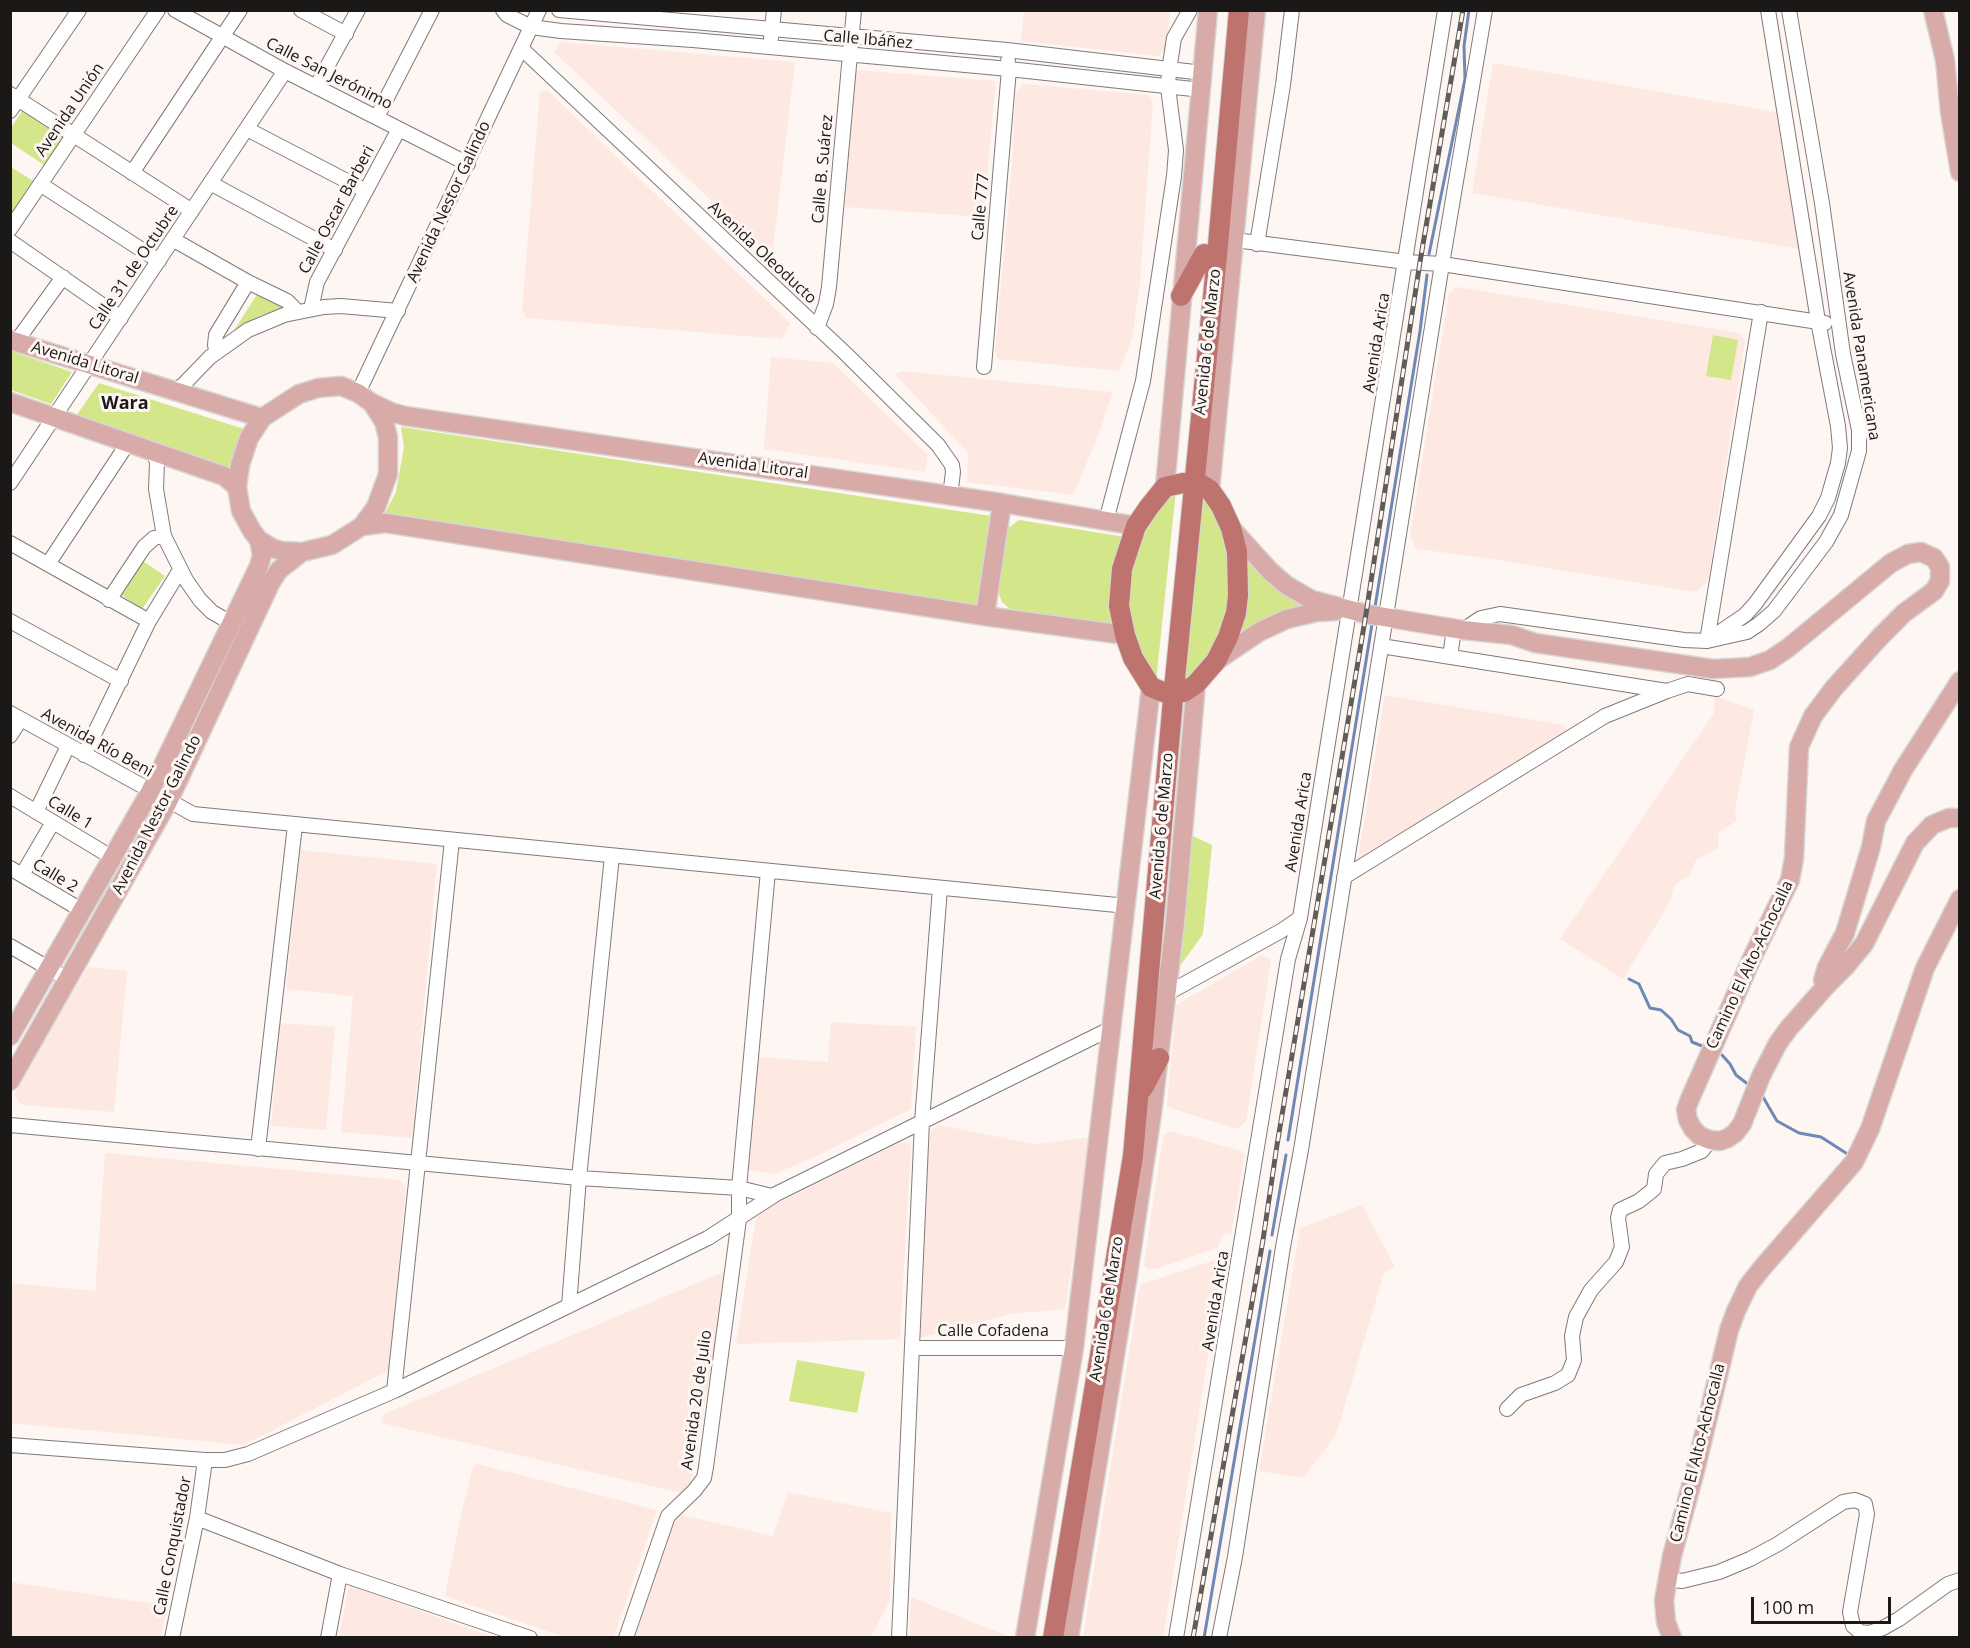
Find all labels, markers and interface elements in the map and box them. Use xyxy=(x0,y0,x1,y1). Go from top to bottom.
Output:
street label: Calle Ibáñez xyxy=(823,27,913,53)
street label: Calle San Jerónimo xyxy=(262,34,396,114)
street label: Avenida Unión xyxy=(32,60,108,160)
street label: Calle B. Suárez xyxy=(809,114,837,224)
street label: Avenida Nestor Galindo xyxy=(403,118,495,286)
street label: Calle Oscar Barberi xyxy=(295,143,379,277)
street label: Calle 777 xyxy=(968,172,994,242)
street label: Avenida Oleoducto xyxy=(704,198,820,308)
street label: Calle 31 de Octubre xyxy=(85,202,183,334)
street label: Avenida 6 de Marzo xyxy=(1191,268,1225,416)
street label: Avenida Panamericana xyxy=(1838,270,1884,442)
street label: Avenida Arica xyxy=(1360,292,1394,394)
street label: Avenida Litoral xyxy=(29,338,141,388)
district label: Wara xyxy=(101,393,149,415)
street label: Avenida Litoral xyxy=(697,449,809,483)
street label: Avenida Río Beni xyxy=(38,704,156,782)
street label: Avenida Nestor Galindo xyxy=(108,732,206,898)
street label: Avenida 6 de Marzo xyxy=(1146,752,1178,900)
street label: Avenida Arica xyxy=(1282,771,1316,873)
street label: Calle 1 xyxy=(44,792,96,834)
street label: Calle 2 xyxy=(29,855,81,897)
street label: Camino El Alto-Achocalla xyxy=(1702,878,1798,1052)
street label: Avenida 6 de Marzo xyxy=(1086,1235,1128,1383)
street label: Avenida Arica xyxy=(1199,1250,1233,1352)
street label: Calle Cofadena xyxy=(937,1321,1049,1341)
street label: Avenida 20 de Julio xyxy=(678,1329,716,1471)
street label: Camino El Alto-Achocalla xyxy=(1666,1361,1730,1545)
street label: Calle Conquistador xyxy=(150,1475,196,1617)
scale bar xyxy=(1754,1585,1894,1623)
text: 100 m xyxy=(1762,1595,1814,1619)

